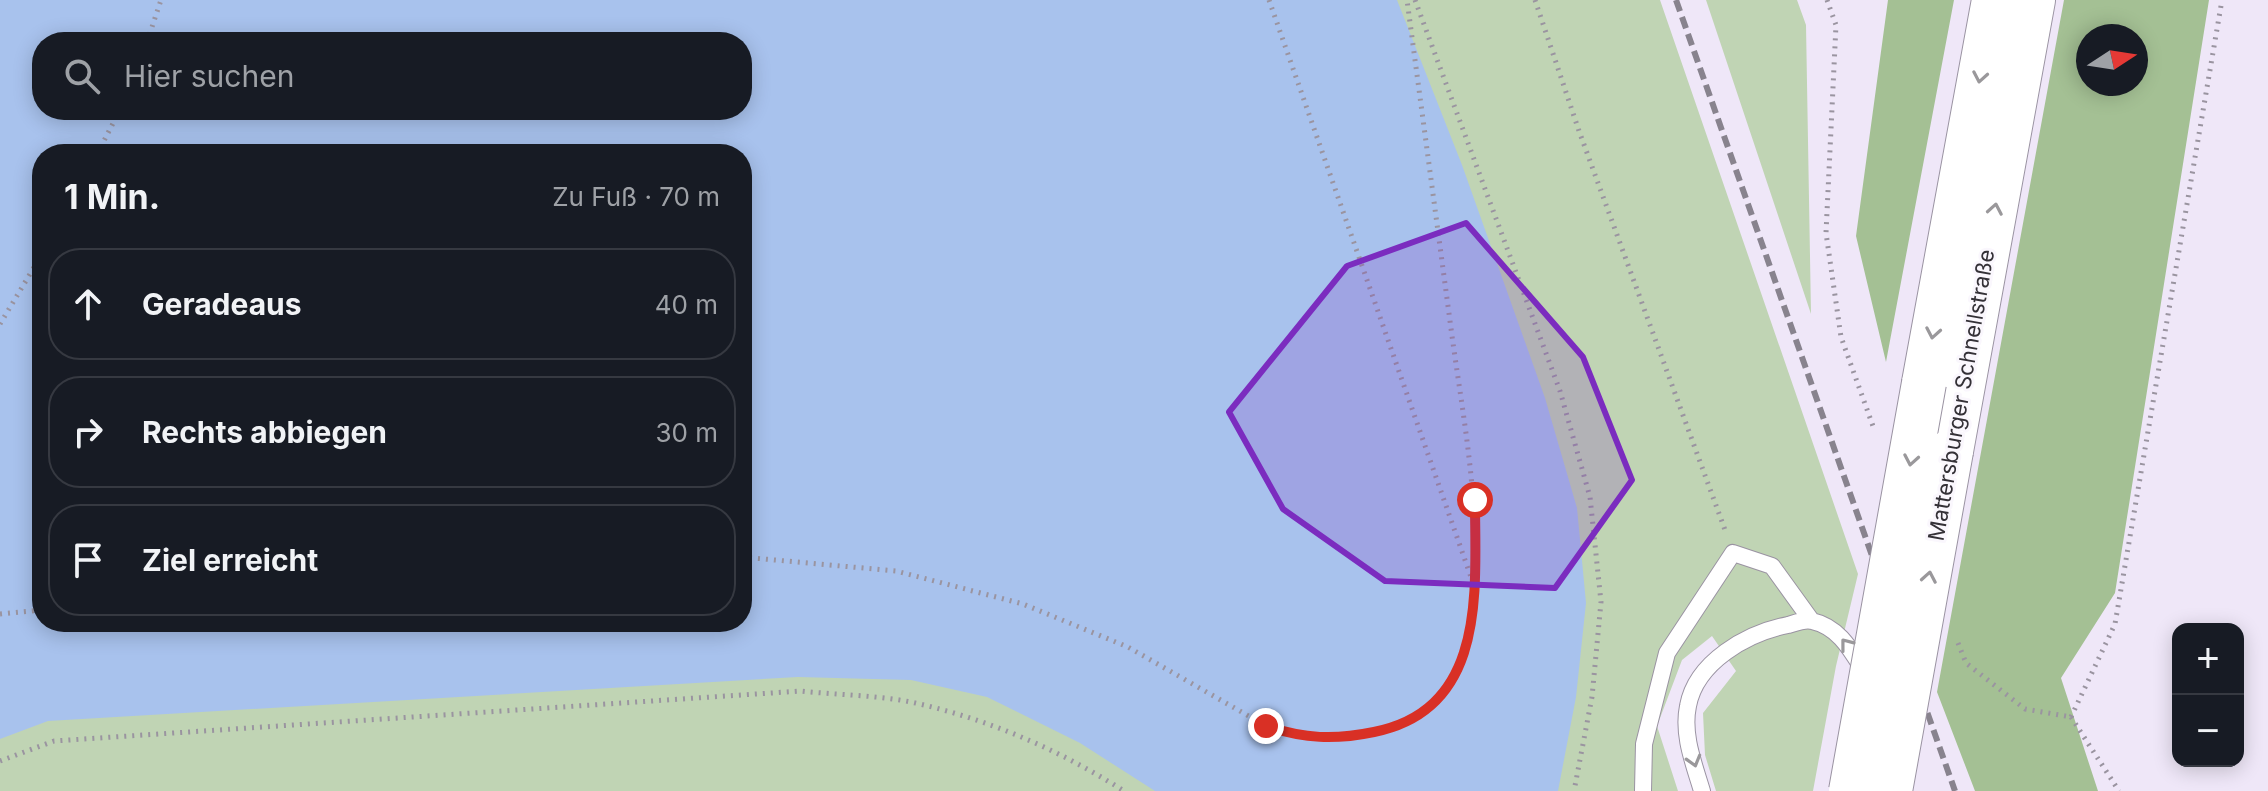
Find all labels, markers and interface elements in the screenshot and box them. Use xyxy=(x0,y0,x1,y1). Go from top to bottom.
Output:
north arrow xyxy=(2076,24,2148,96)
search box xyxy=(32,32,752,120)
icon: search xyxy=(60,54,104,98)
text: Hier suchen xyxy=(124,58,294,94)
one-way arrow xyxy=(1972,70,1989,83)
text: 1 Min. xyxy=(64,176,160,217)
text: Zu Fuß · 70 m xyxy=(552,181,720,212)
one-way arrow xyxy=(1985,202,2002,216)
street label: Mattersburger Schnellstraße xyxy=(1923,247,1999,543)
icon: ahead xyxy=(66,282,110,326)
text: Geradeaus xyxy=(142,286,302,322)
text: 40 m xyxy=(655,289,718,320)
one-way arrow xyxy=(1926,326,1943,339)
icon: right xyxy=(66,410,110,454)
text: Rechts abbiegen xyxy=(142,414,387,450)
text: 30 m xyxy=(655,417,718,448)
one-way arrow xyxy=(1903,454,1920,467)
route start xyxy=(1457,482,1493,518)
icon: arrive xyxy=(66,538,110,582)
text: Ziel erreicht xyxy=(142,542,318,578)
one-way arrow xyxy=(1920,570,1937,583)
map controls xyxy=(2172,623,2244,767)
button: + xyxy=(2172,623,2244,695)
one-way arrow xyxy=(1841,639,1855,654)
button: − xyxy=(2172,695,2244,767)
route end xyxy=(1248,708,1284,744)
one-way arrow xyxy=(1684,754,1701,768)

